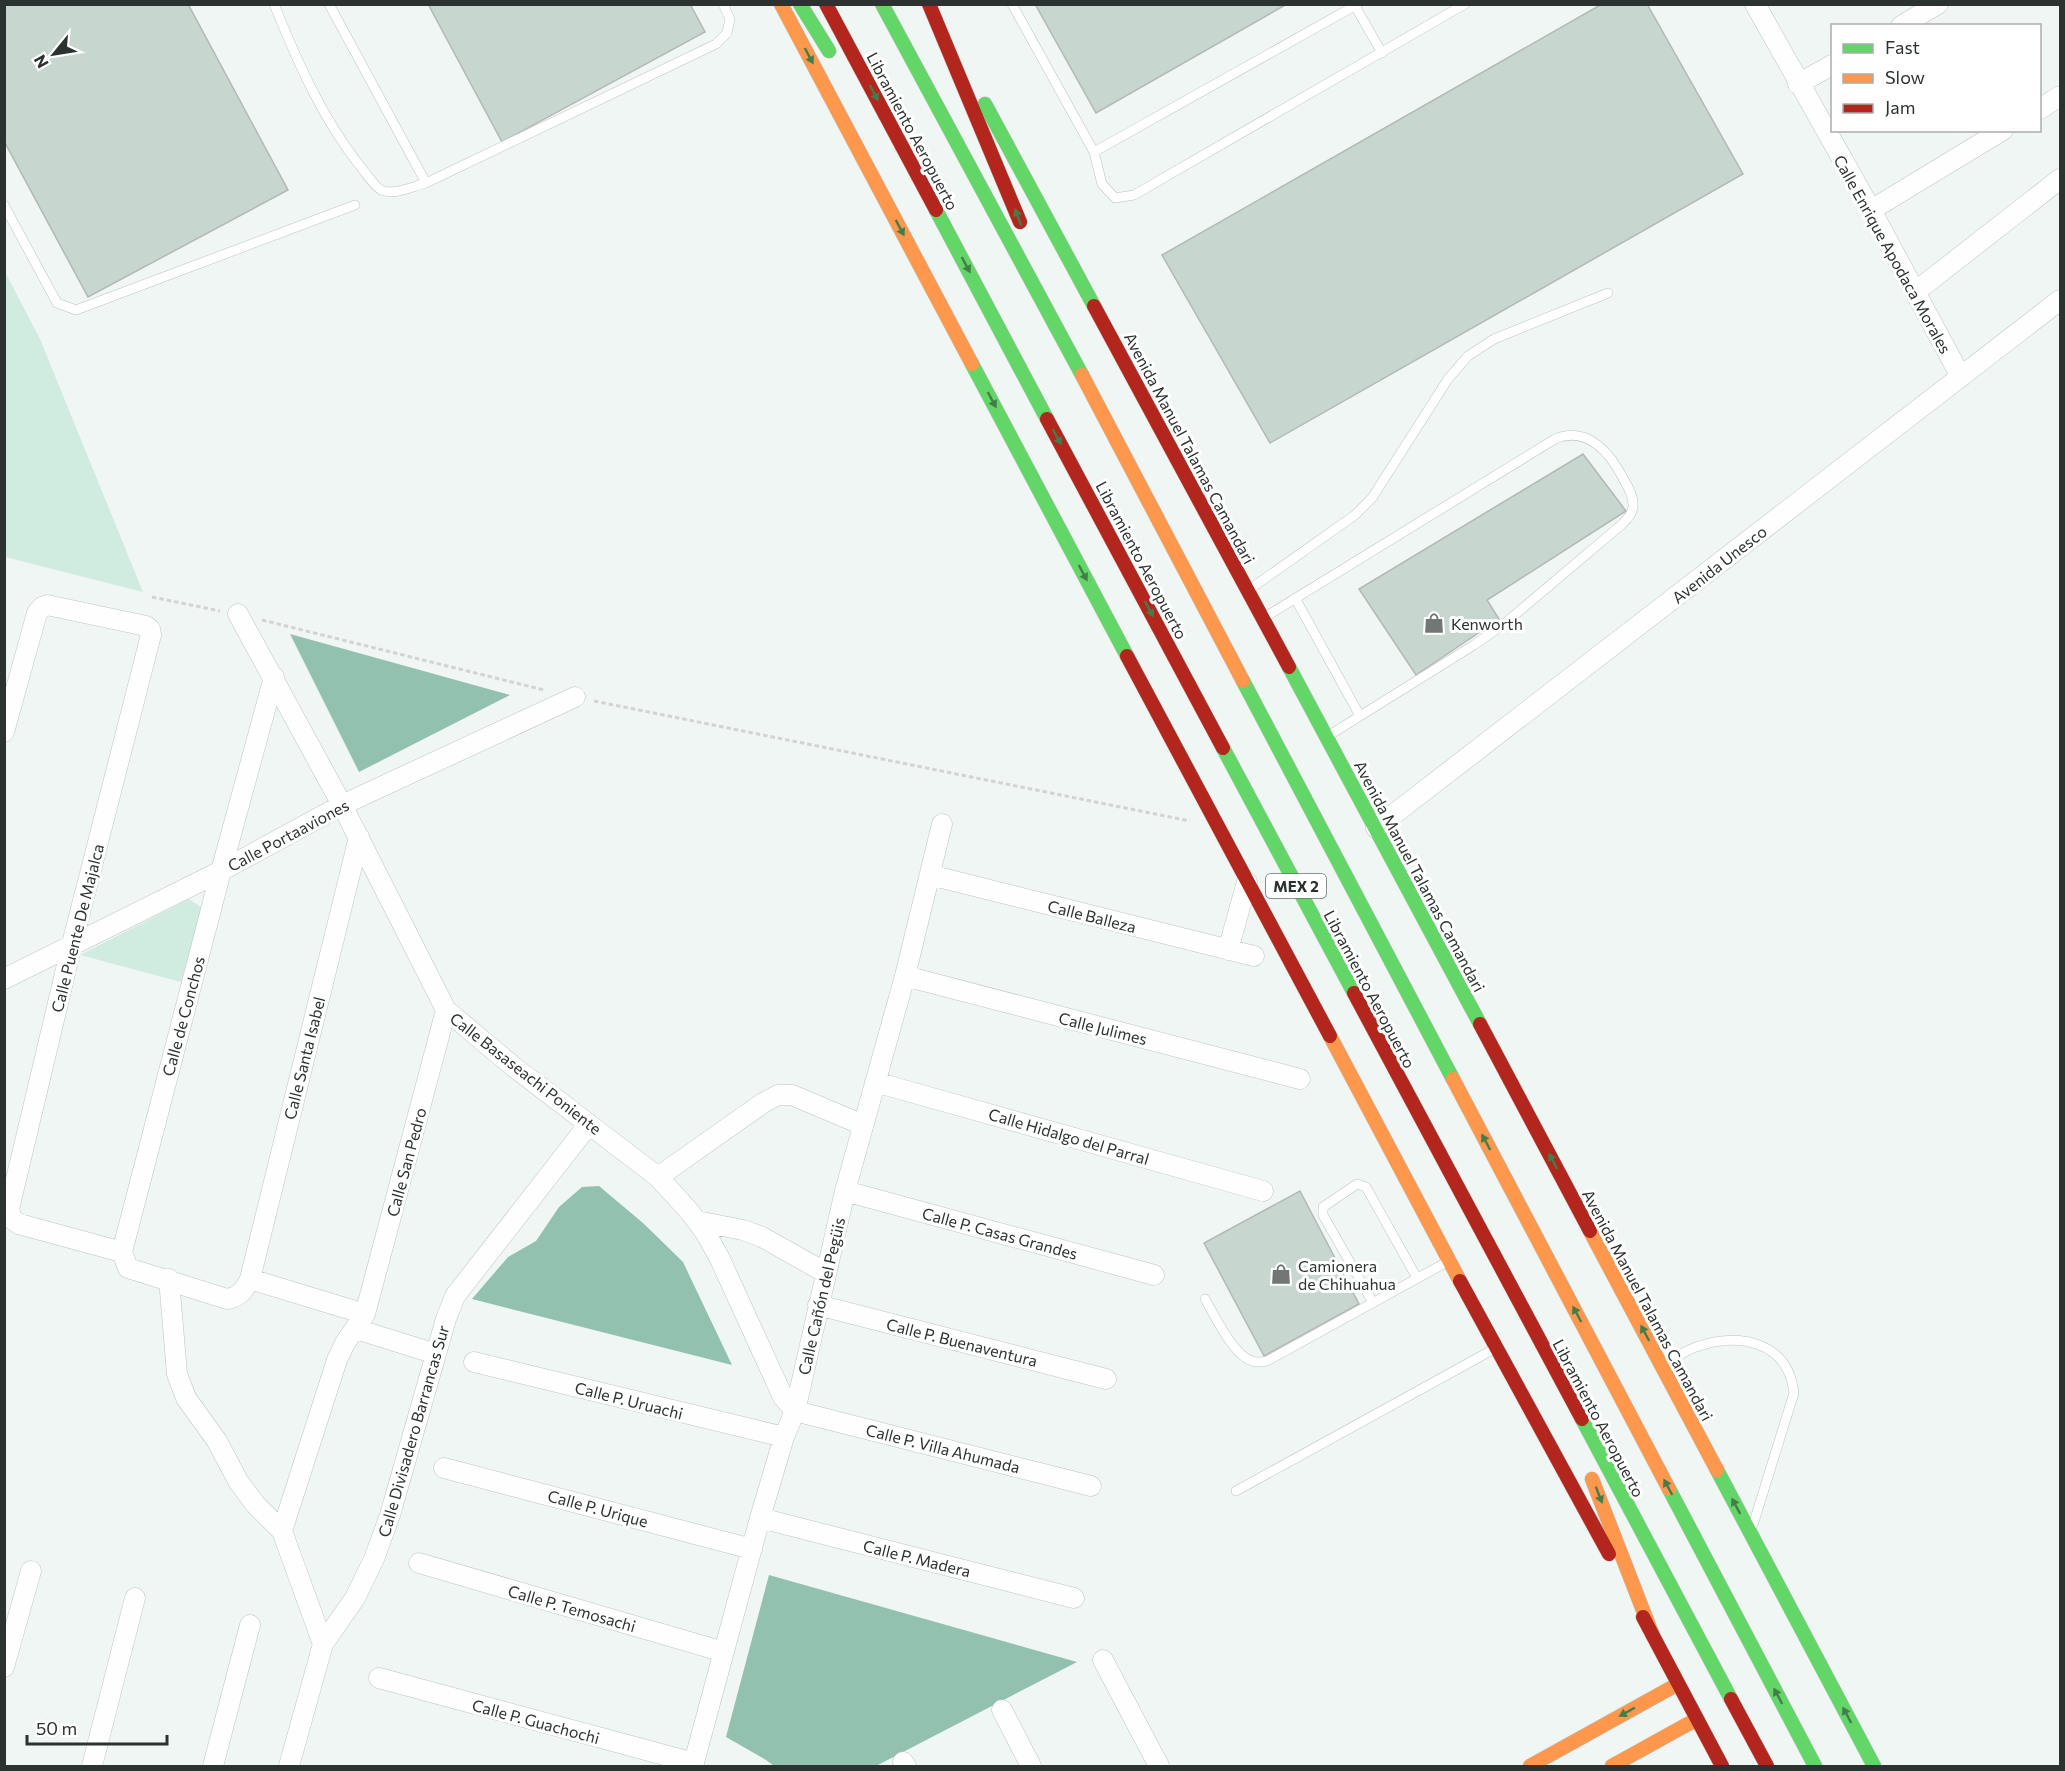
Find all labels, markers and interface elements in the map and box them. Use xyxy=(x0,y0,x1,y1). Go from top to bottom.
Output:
north arrow xyxy=(24,24,84,84)
legend xyxy=(1831,24,2041,132)
text: Fast xyxy=(1885,36,1920,58)
one-way arrow xyxy=(804,48,814,65)
street label: Libramiento Aeropuerto xyxy=(863,49,963,213)
text: N xyxy=(29,52,52,72)
text: Slow xyxy=(1885,66,1925,88)
one-way arrow xyxy=(869,85,879,102)
text: Jam xyxy=(1885,96,1915,118)
street label: Calle Enrique Apodaca Morales xyxy=(1830,151,1956,357)
one-way arrow xyxy=(1013,208,1022,226)
one-way arrow xyxy=(895,220,905,237)
one-way arrow xyxy=(961,257,971,274)
street label: Avenida Manuel Talamas Camandari xyxy=(1121,329,1259,567)
one-way arrow xyxy=(987,392,997,409)
one-way arrow xyxy=(1052,428,1062,446)
street label: Libramiento Aeropuerto xyxy=(1092,478,1192,642)
street label: Avenida Unesco xyxy=(1668,521,1770,607)
one-way arrow xyxy=(1079,564,1088,581)
one-way arrow xyxy=(1144,601,1154,618)
shop icon: Kenworth xyxy=(1422,611,1446,635)
place label: Kenworth xyxy=(1451,614,1523,633)
street label: Avenida Manuel Talamas Camandari xyxy=(1351,757,1489,995)
street label: Calle Portaaviones xyxy=(224,795,352,875)
street label: Calle Puente De Majalca xyxy=(47,842,107,1014)
road number: MEX 2 xyxy=(1266,874,1326,898)
street label: Calle Balleza xyxy=(1046,896,1138,936)
street label: Libramiento Aeropuerto xyxy=(1320,907,1420,1071)
street label: Calle de Conchos xyxy=(158,954,208,1078)
street label: Calle Santa Isabel xyxy=(280,995,328,1121)
street label: Calle Basaseachi Poniente xyxy=(447,1008,605,1138)
street label: Calle Julimes xyxy=(1057,1008,1149,1048)
street label: Calle Hidalgo del Parral xyxy=(987,1104,1151,1168)
street label: Calle San Pedro xyxy=(382,1105,430,1219)
one-way arrow xyxy=(1481,1133,1491,1150)
one-way arrow xyxy=(1548,1152,1558,1169)
street label: Avenida Manuel Talamas Camandari xyxy=(1579,1186,1717,1424)
street label: Calle P. Casas Grandes xyxy=(920,1203,1080,1263)
street label: Calle Cañón del Pegüis xyxy=(794,1215,848,1377)
place label: Camionera de Chihuahua xyxy=(1298,1256,1396,1293)
shop icon: Camionera de Chihuahua xyxy=(1269,1262,1293,1286)
one-way arrow xyxy=(1572,1305,1582,1322)
street label: Calle P. Buenaventura xyxy=(885,1314,1039,1370)
street label: Calle Divisadero Barrancas Sur xyxy=(374,1322,453,1539)
one-way arrow xyxy=(1640,1324,1650,1342)
street label: Libramiento Aeropuerto xyxy=(1549,1336,1649,1500)
street label: Calle P. Uruachi xyxy=(573,1377,685,1423)
street label: Calle P. Villa Ahumada xyxy=(864,1420,1022,1476)
one-way arrow xyxy=(1663,1478,1673,1495)
street label: Calle P. Urique xyxy=(546,1485,650,1531)
one-way arrow xyxy=(1594,1487,1604,1505)
one-way arrow xyxy=(1731,1497,1741,1514)
street label: Calle P. Madera xyxy=(861,1535,973,1581)
street label: Calle P. Temosachi xyxy=(506,1581,638,1635)
one-way arrow xyxy=(1773,1687,1783,1704)
street label: Calle P. Guachochi xyxy=(470,1695,602,1747)
one-way arrow xyxy=(1842,1706,1852,1723)
one-way arrow xyxy=(1619,1707,1636,1717)
scale bar xyxy=(27,1708,166,1746)
text: 50 m xyxy=(36,1717,77,1739)

